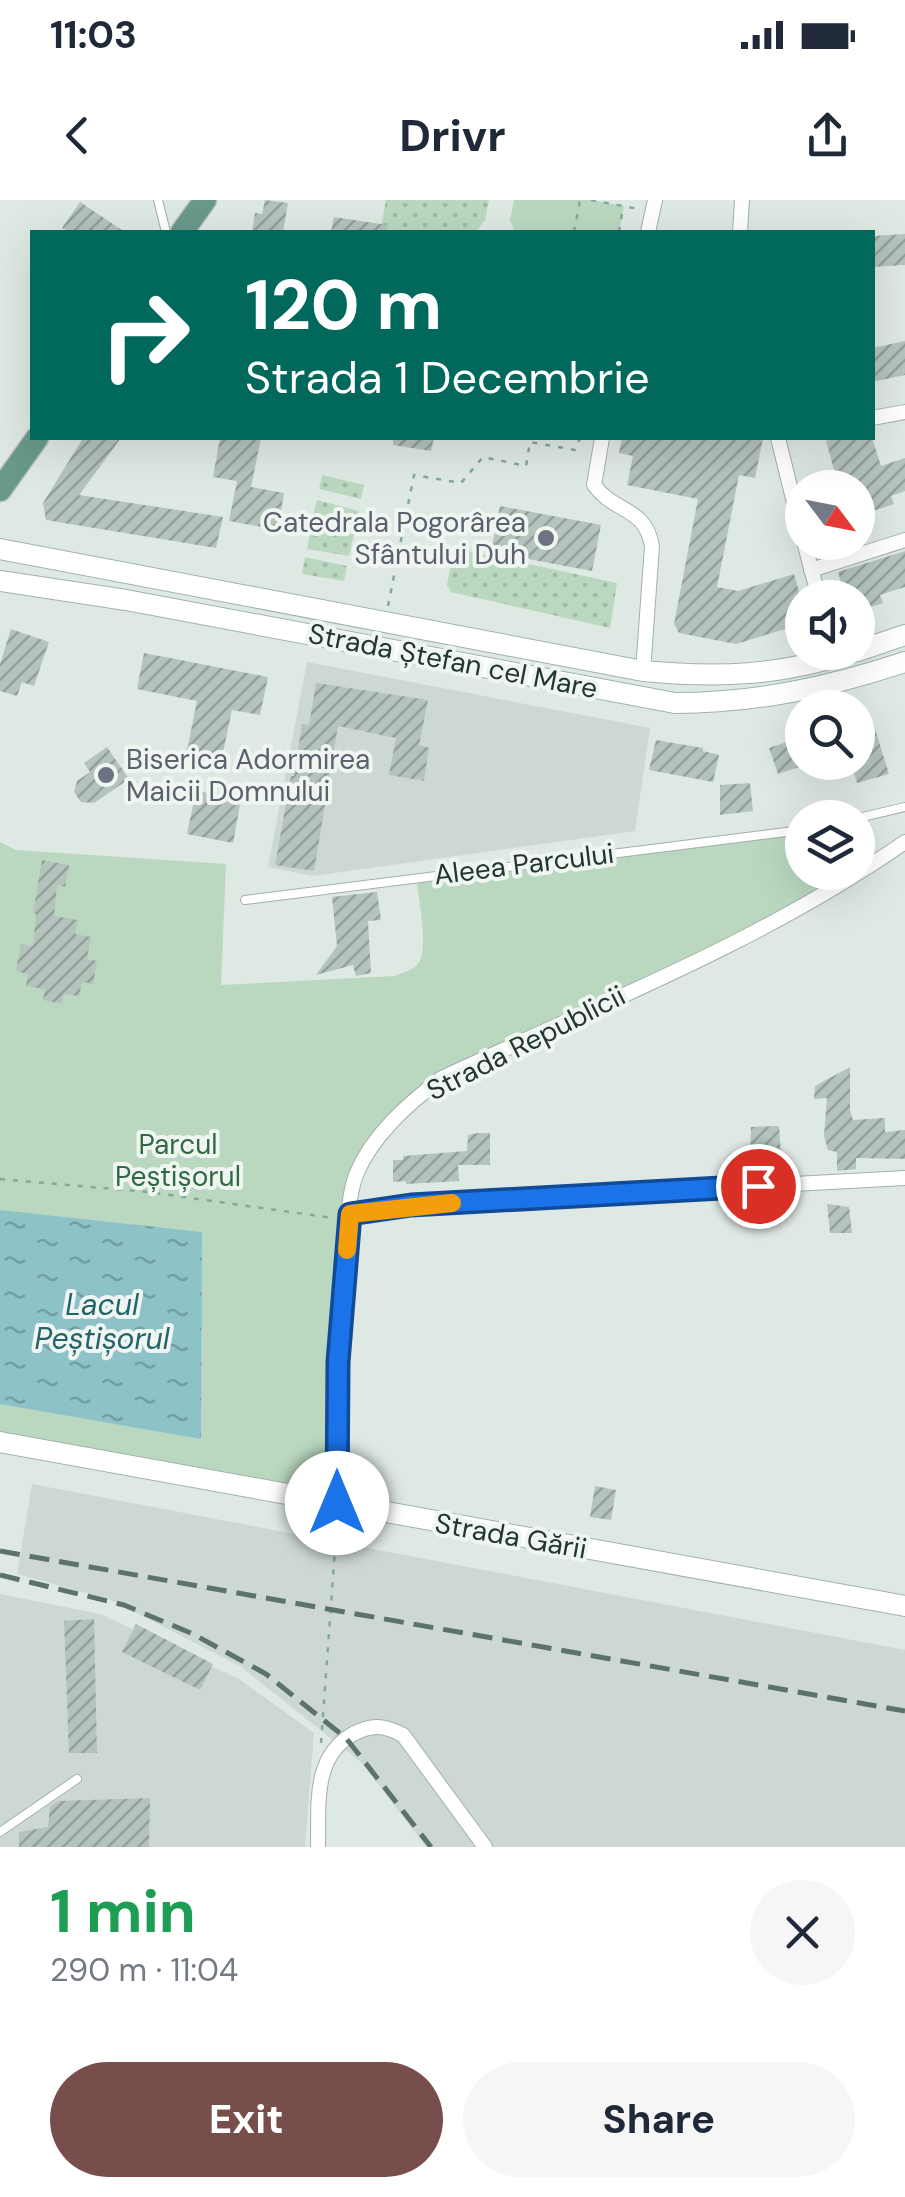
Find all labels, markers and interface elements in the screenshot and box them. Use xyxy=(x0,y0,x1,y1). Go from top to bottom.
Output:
text: 11:03 xyxy=(50,10,137,60)
text: Drivr xyxy=(399,106,506,165)
icon: back xyxy=(50,108,105,163)
icon: share xyxy=(800,108,855,163)
text: 120 m xyxy=(245,260,442,351)
icon: right xyxy=(80,270,210,400)
text: Strada 1 Decembrie xyxy=(245,348,650,407)
north arrow xyxy=(785,470,875,560)
map controls xyxy=(785,470,875,890)
place label: Catedrala Pogorârea Sfântului Duh xyxy=(263,504,526,573)
marker: Catedrala Pogorârea Sfântului Duh xyxy=(535,527,557,549)
button: sound xyxy=(785,580,875,670)
street label: Strada Ștefan cel Mare xyxy=(305,615,601,707)
button: search xyxy=(785,690,875,780)
place label: Biserica Adormirea Maicii Domnului xyxy=(126,741,370,810)
marker: Biserica Adormirea Maicii Domnului xyxy=(95,764,117,786)
button: layers xyxy=(785,800,875,890)
street label: Aleea Parcului xyxy=(432,835,616,893)
street label: Strada Republicii xyxy=(420,977,632,1109)
park label: Parcul Peștișorul xyxy=(115,1126,241,1195)
pin xyxy=(716,1144,801,1229)
icon: arrive xyxy=(731,1159,786,1214)
water label: Lacul Peștișorul xyxy=(34,1285,171,1358)
position arrow xyxy=(285,1451,389,1555)
street label: Strada Gării xyxy=(432,1504,590,1568)
text: 1 min xyxy=(50,1872,196,1951)
button: close xyxy=(750,1880,855,1985)
text: 290 m · 11:04 xyxy=(50,1949,238,1991)
button: Exit xyxy=(50,2062,443,2177)
button: Share xyxy=(463,2062,855,2177)

